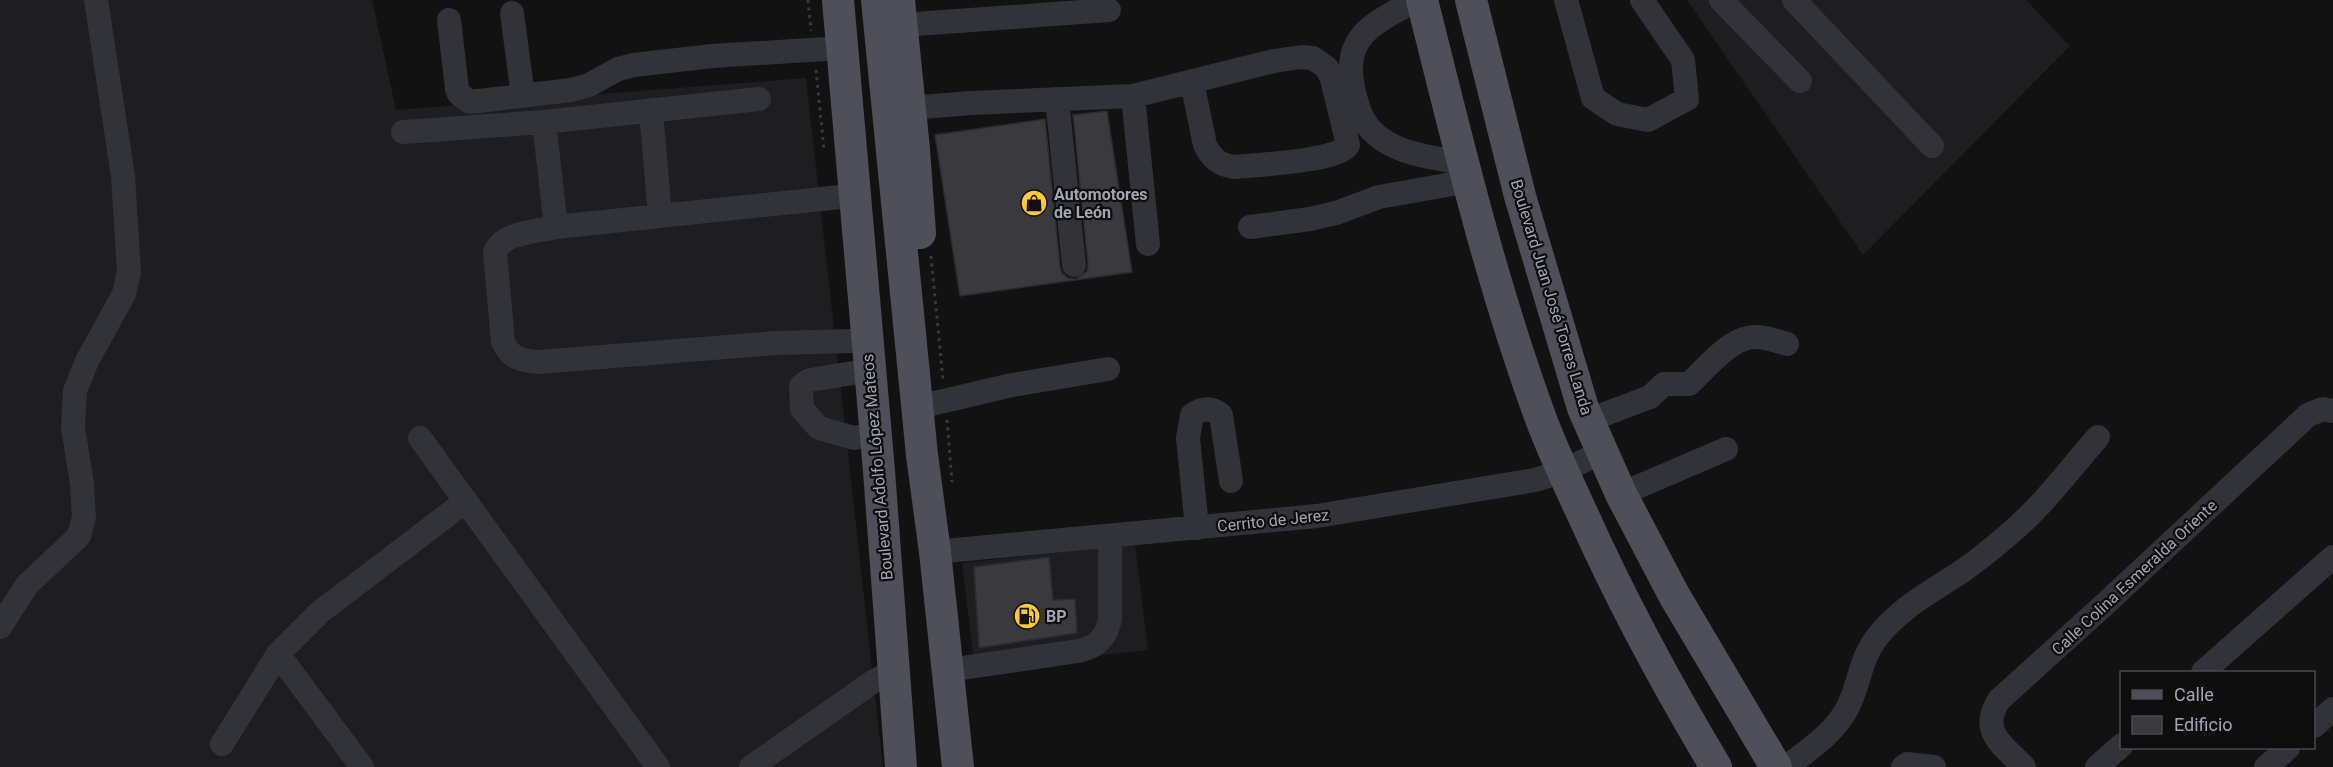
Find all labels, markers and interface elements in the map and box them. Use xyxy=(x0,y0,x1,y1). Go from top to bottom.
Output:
street label: Boulevard Juan José Torres Landa xyxy=(1507,177,1596,417)
place label: Automotores de León xyxy=(1054,185,1148,222)
shop icon: Automotores de León xyxy=(1019,188,1049,218)
street label: Boulevard Adolfo López Mateos xyxy=(858,353,897,581)
street label: Calle Colina Esmeralda Oriente xyxy=(2048,496,2221,659)
street label: Cerrito de Jerez xyxy=(1216,505,1330,536)
fuel station icon: BP xyxy=(1012,601,1042,631)
place label: BP xyxy=(1046,607,1067,626)
legend xyxy=(2120,671,2315,749)
text: Calle xyxy=(2174,684,2214,705)
text: Edificio xyxy=(2174,714,2233,735)

